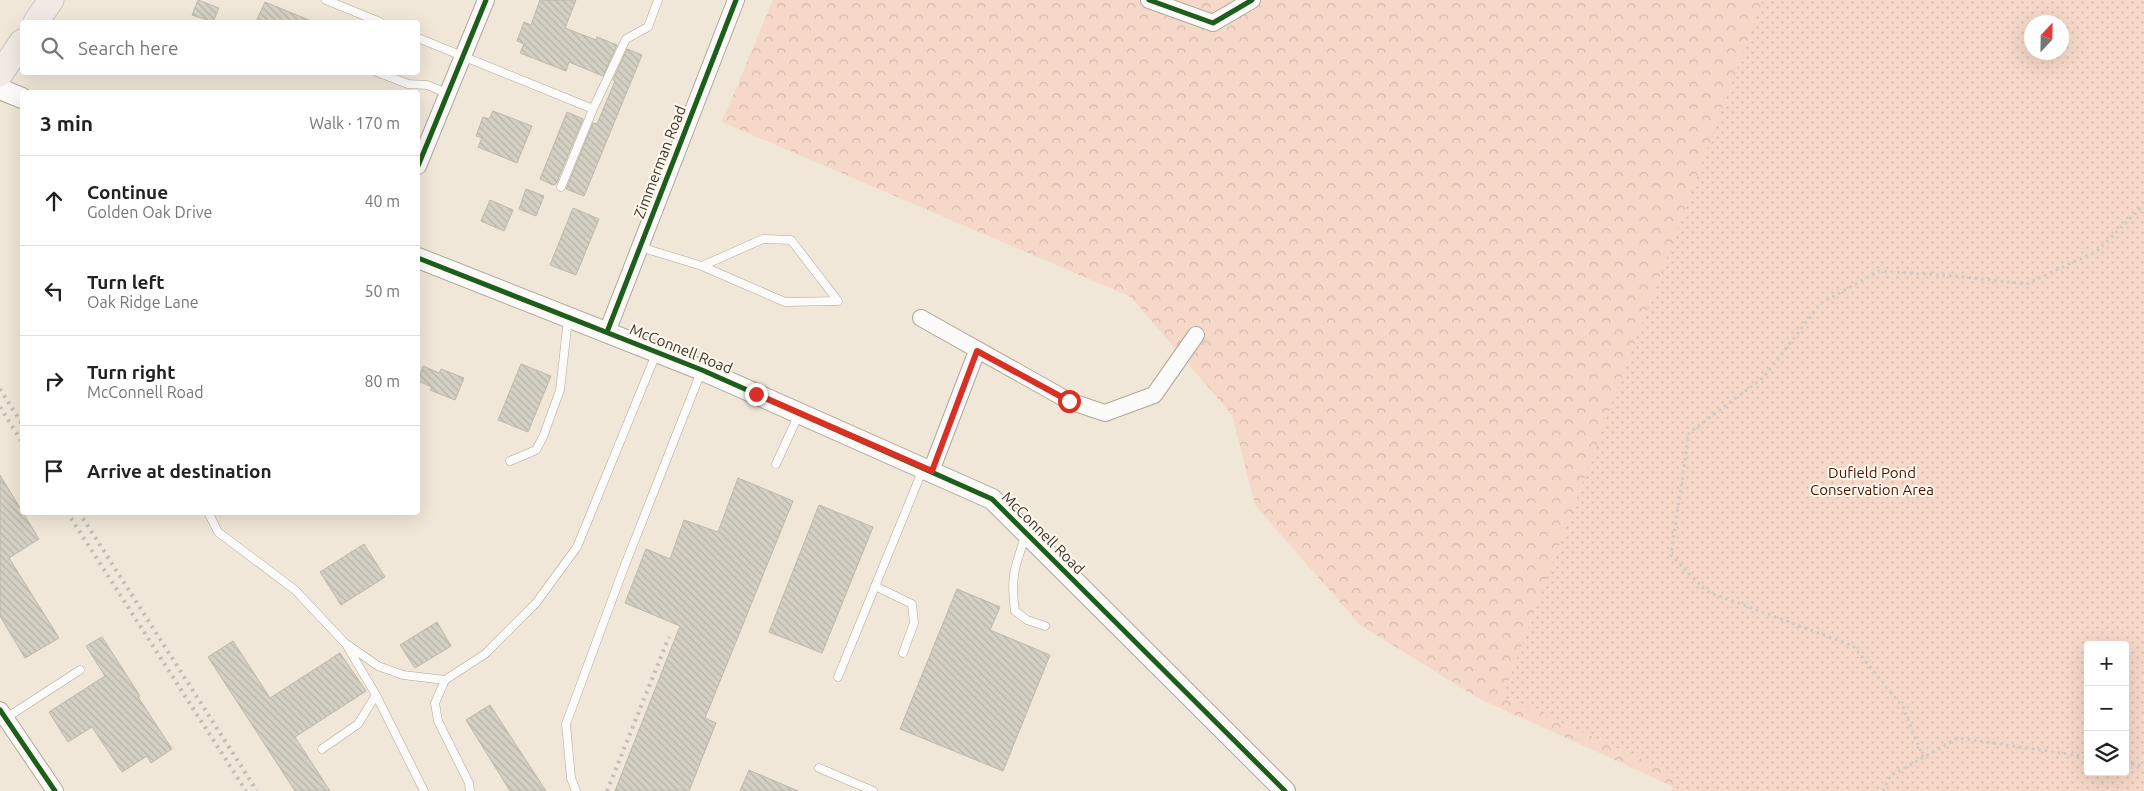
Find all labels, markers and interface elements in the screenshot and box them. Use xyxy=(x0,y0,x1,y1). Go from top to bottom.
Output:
north arrow xyxy=(2024,15,2069,60)
search box xyxy=(20,20,420,75)
icon: search xyxy=(38,34,66,62)
text: Search here xyxy=(78,37,178,59)
street label: Zimmerman Road xyxy=(630,103,689,221)
text: 3 min xyxy=(40,111,93,135)
text: Walk · 170 m xyxy=(309,114,400,132)
text: Continue xyxy=(87,181,168,203)
icon: ahead xyxy=(40,187,68,215)
text: 40 m xyxy=(364,192,400,210)
text: Golden Oak Drive xyxy=(87,203,212,221)
text: Turn left xyxy=(87,271,165,293)
icon: left xyxy=(40,277,68,305)
text: 50 m xyxy=(364,282,400,300)
text: Oak Ridge Lane xyxy=(87,293,199,311)
street label: McConnell Road xyxy=(627,320,735,377)
text: Turn right xyxy=(87,361,175,383)
icon: right xyxy=(40,367,68,395)
text: 80 m xyxy=(364,372,400,390)
text: McConnell Road xyxy=(87,383,204,401)
route end xyxy=(745,383,768,406)
route start xyxy=(1058,390,1081,413)
icon: arrive xyxy=(40,457,68,485)
text: Arrive at destination xyxy=(87,460,272,482)
park label: Dufield Pond Conservation Area xyxy=(1810,464,1934,498)
street label: McConnell Road xyxy=(999,488,1088,577)
map controls xyxy=(2084,641,2129,776)
button: + xyxy=(2084,641,2129,686)
button: − xyxy=(2084,686,2129,731)
button: layers xyxy=(2084,731,2129,776)

